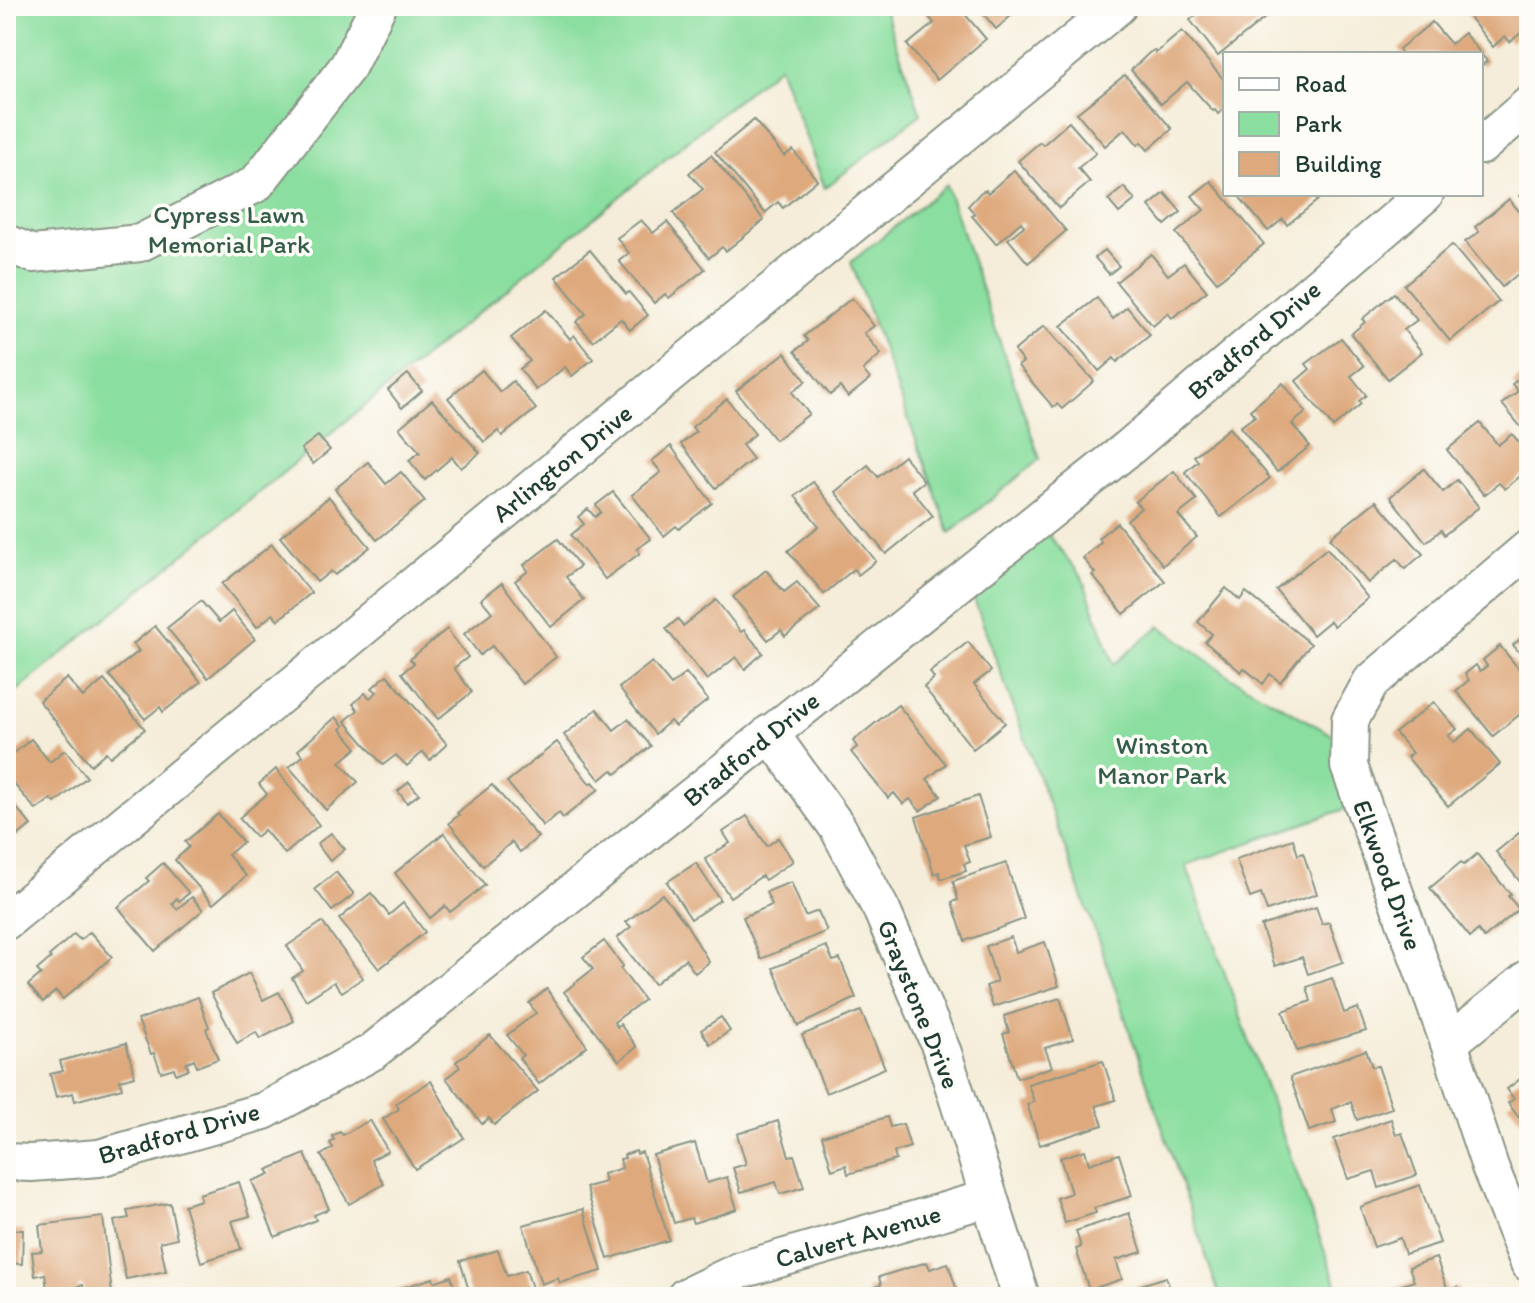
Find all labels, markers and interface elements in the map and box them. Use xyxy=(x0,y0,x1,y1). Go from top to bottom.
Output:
legend xyxy=(1223,52,1483,196)
text: Road xyxy=(1295,69,1347,98)
text: Park xyxy=(1295,109,1342,138)
text: Building xyxy=(1295,149,1382,178)
park label: Cypress Lawn Memorial Park xyxy=(148,198,310,260)
street label: Bradford Drive xyxy=(1181,273,1327,407)
street label: Arlington Drive xyxy=(485,397,639,529)
street label: Bradford Drive xyxy=(676,684,826,814)
park label: Winston Manor Park xyxy=(1097,729,1227,791)
street label: Elkwood Drive xyxy=(1346,796,1430,954)
street label: Graystone Drive xyxy=(871,915,967,1093)
street label: Bradford Drive xyxy=(95,1095,263,1171)
street label: Calvert Avenue xyxy=(772,1197,944,1275)

